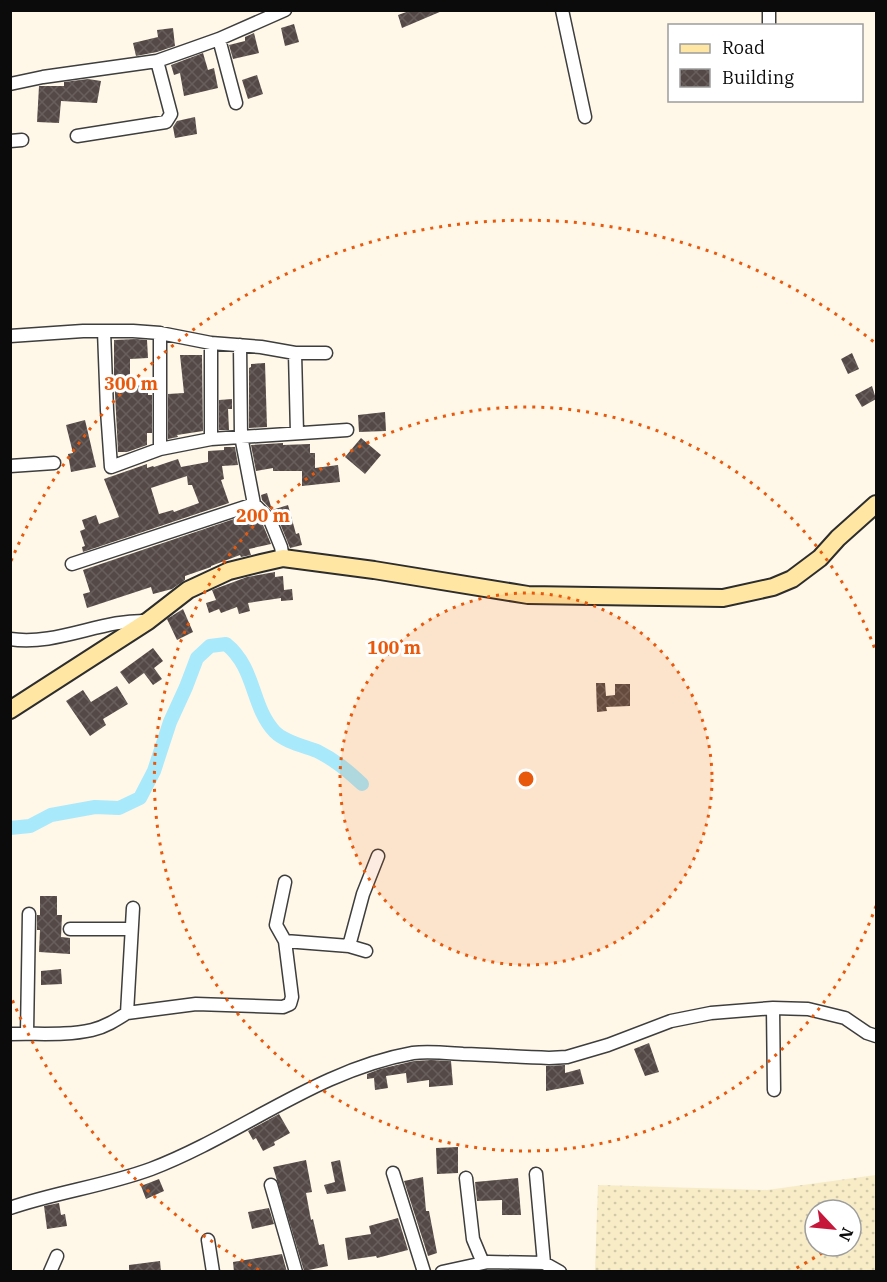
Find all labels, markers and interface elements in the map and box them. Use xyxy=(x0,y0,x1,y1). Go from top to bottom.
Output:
legend xyxy=(668,24,863,102)
text: Road xyxy=(722,36,765,59)
text: Building xyxy=(722,66,794,89)
text: 300 m xyxy=(104,372,159,395)
text: 200 m xyxy=(236,504,291,527)
text: 100 m xyxy=(367,636,422,659)
centre of rings xyxy=(516,769,536,789)
north arrow xyxy=(803,1198,863,1258)
text: N xyxy=(835,1225,858,1245)

